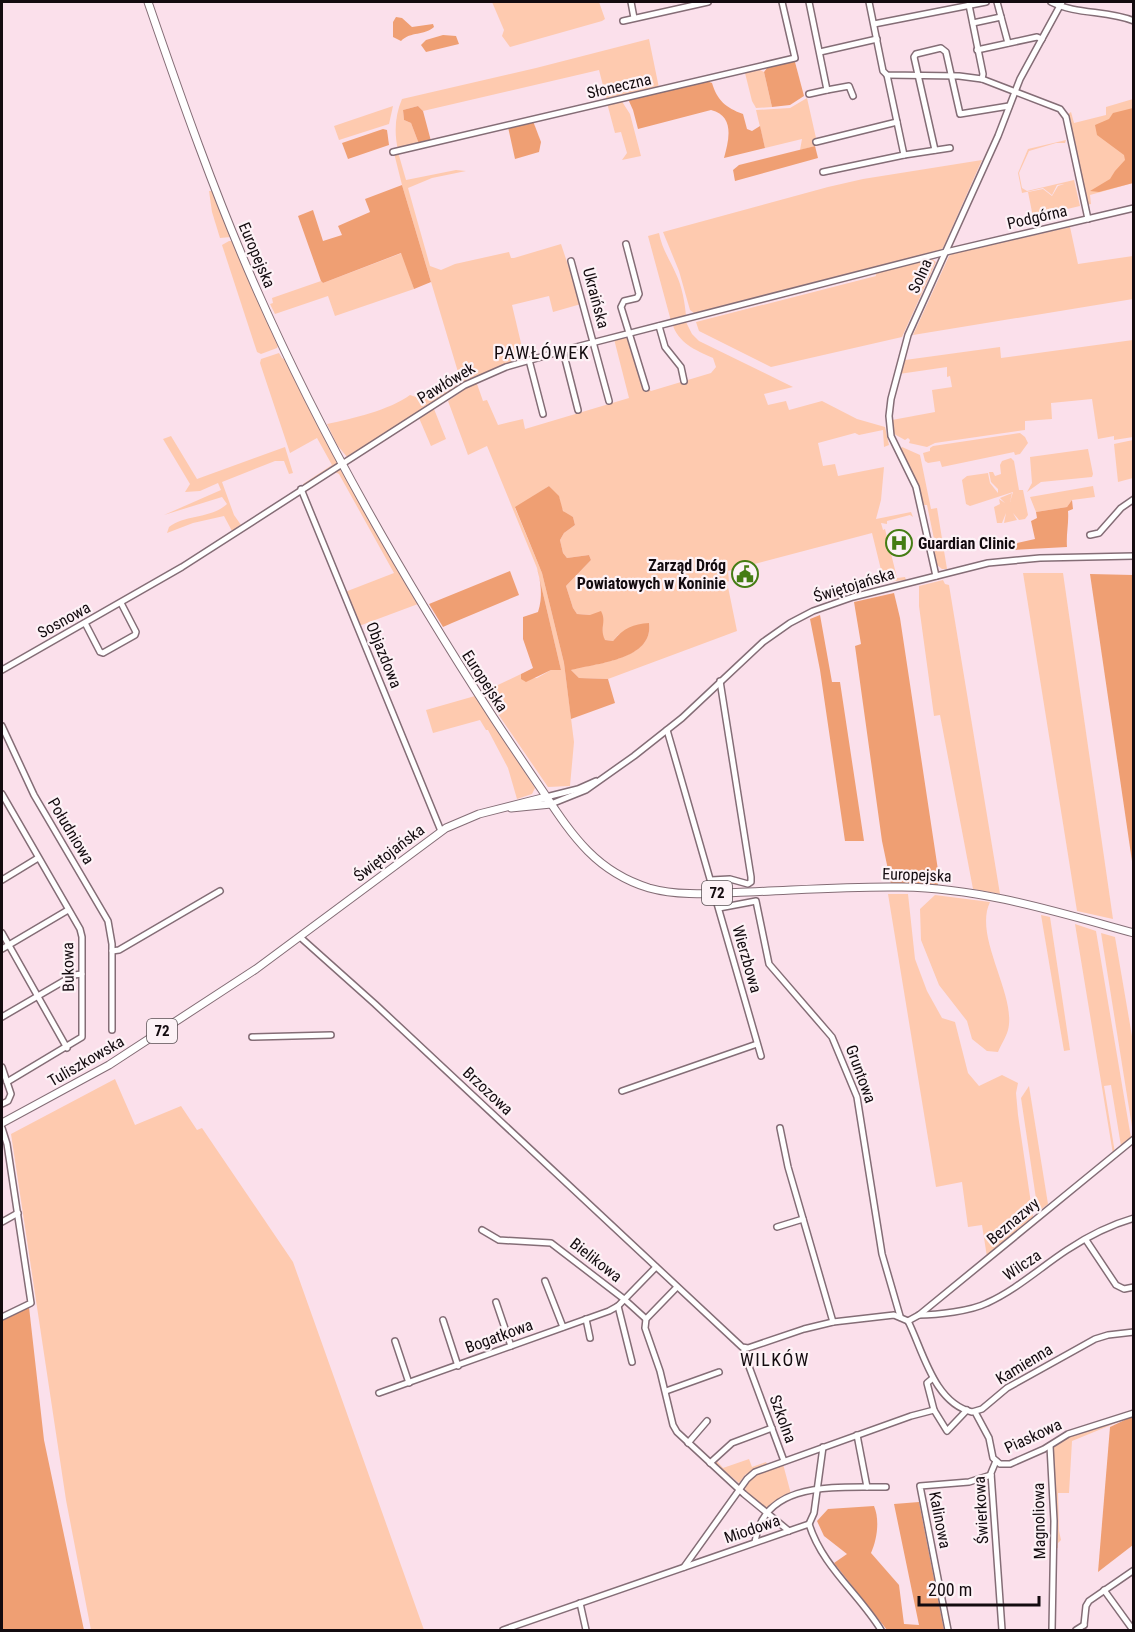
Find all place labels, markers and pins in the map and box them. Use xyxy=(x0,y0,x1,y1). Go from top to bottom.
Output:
hospital icon: Guardian Clinic xyxy=(884,528,914,558)
place label: Guardian Clinic xyxy=(918,534,1015,553)
place label: Zarząd Dróg Powiatowych w Koninie xyxy=(577,556,726,593)
public building icon: Zarząd Dróg Powiatowych w Koninie xyxy=(730,559,760,589)

